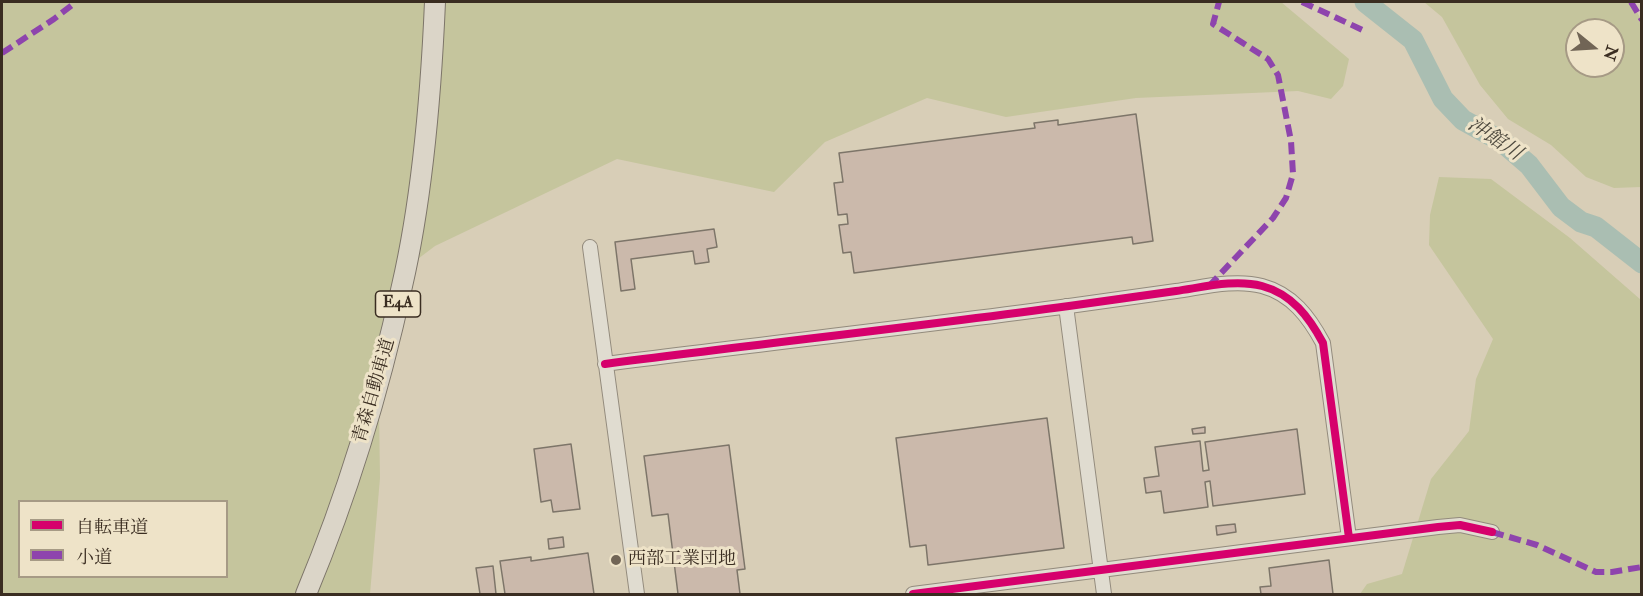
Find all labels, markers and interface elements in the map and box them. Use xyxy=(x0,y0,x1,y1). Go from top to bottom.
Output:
north arrow xyxy=(1565,18,1625,78)
text: N xyxy=(1598,43,1622,63)
water label: 沖館川 xyxy=(1462,113,1526,167)
road number: E4A xyxy=(376,291,420,317)
street label: 青森自動車道 xyxy=(350,336,400,446)
legend xyxy=(18,500,228,578)
text: 自転車道 xyxy=(76,516,148,539)
text: 小道 xyxy=(76,546,112,569)
place label: 西部工業団地 xyxy=(628,549,736,571)
marker: 西部工業団地 xyxy=(609,553,623,567)

